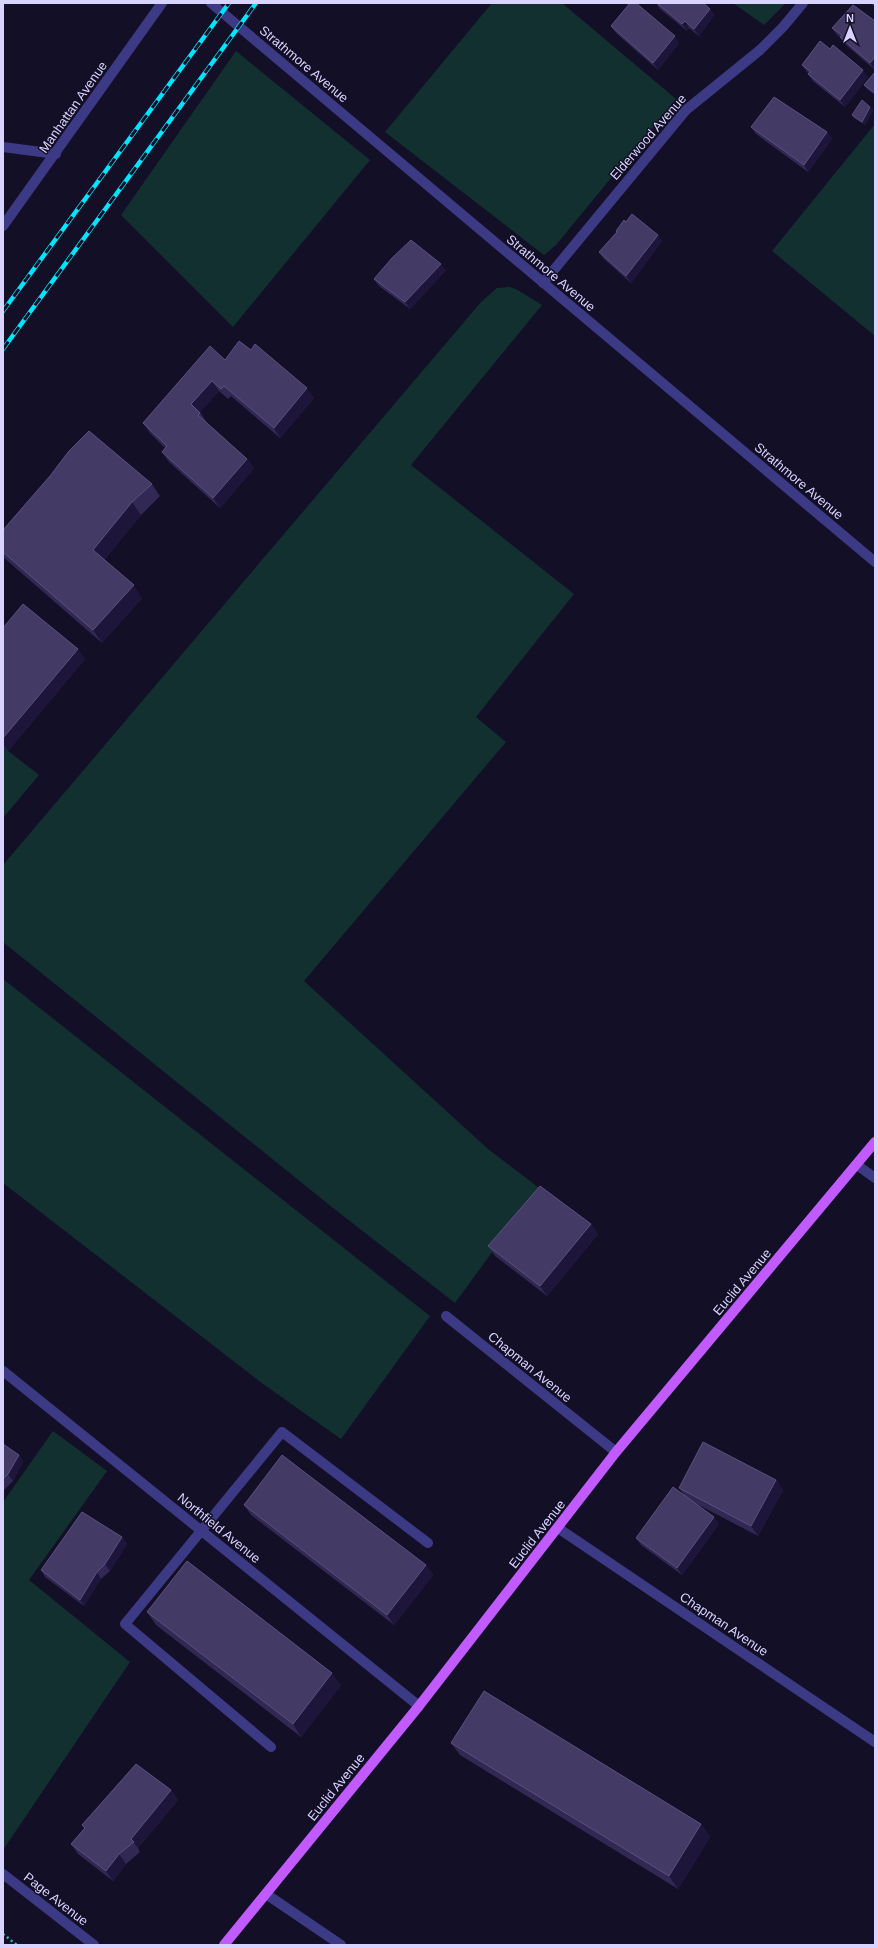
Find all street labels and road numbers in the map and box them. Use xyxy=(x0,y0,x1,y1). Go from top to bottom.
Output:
street label: Strathmore Avenue xyxy=(257,23,351,105)
street label: Manhattan Avenue xyxy=(36,58,110,156)
street label: Elderwood Avenue xyxy=(607,91,689,183)
street label: Strathmore Avenue xyxy=(504,232,598,314)
street label: Strathmore Avenue xyxy=(752,440,846,522)
street label: Euclid Avenue xyxy=(710,1246,774,1318)
street label: Chapman Avenue xyxy=(485,1329,575,1405)
street label: Northfield Avenue xyxy=(174,1490,264,1566)
street label: Euclid Avenue xyxy=(506,1497,568,1571)
street label: Chapman Avenue xyxy=(677,1589,771,1659)
street label: Euclid Avenue xyxy=(304,1750,368,1824)
street label: Page Avenue xyxy=(21,1869,91,1929)

